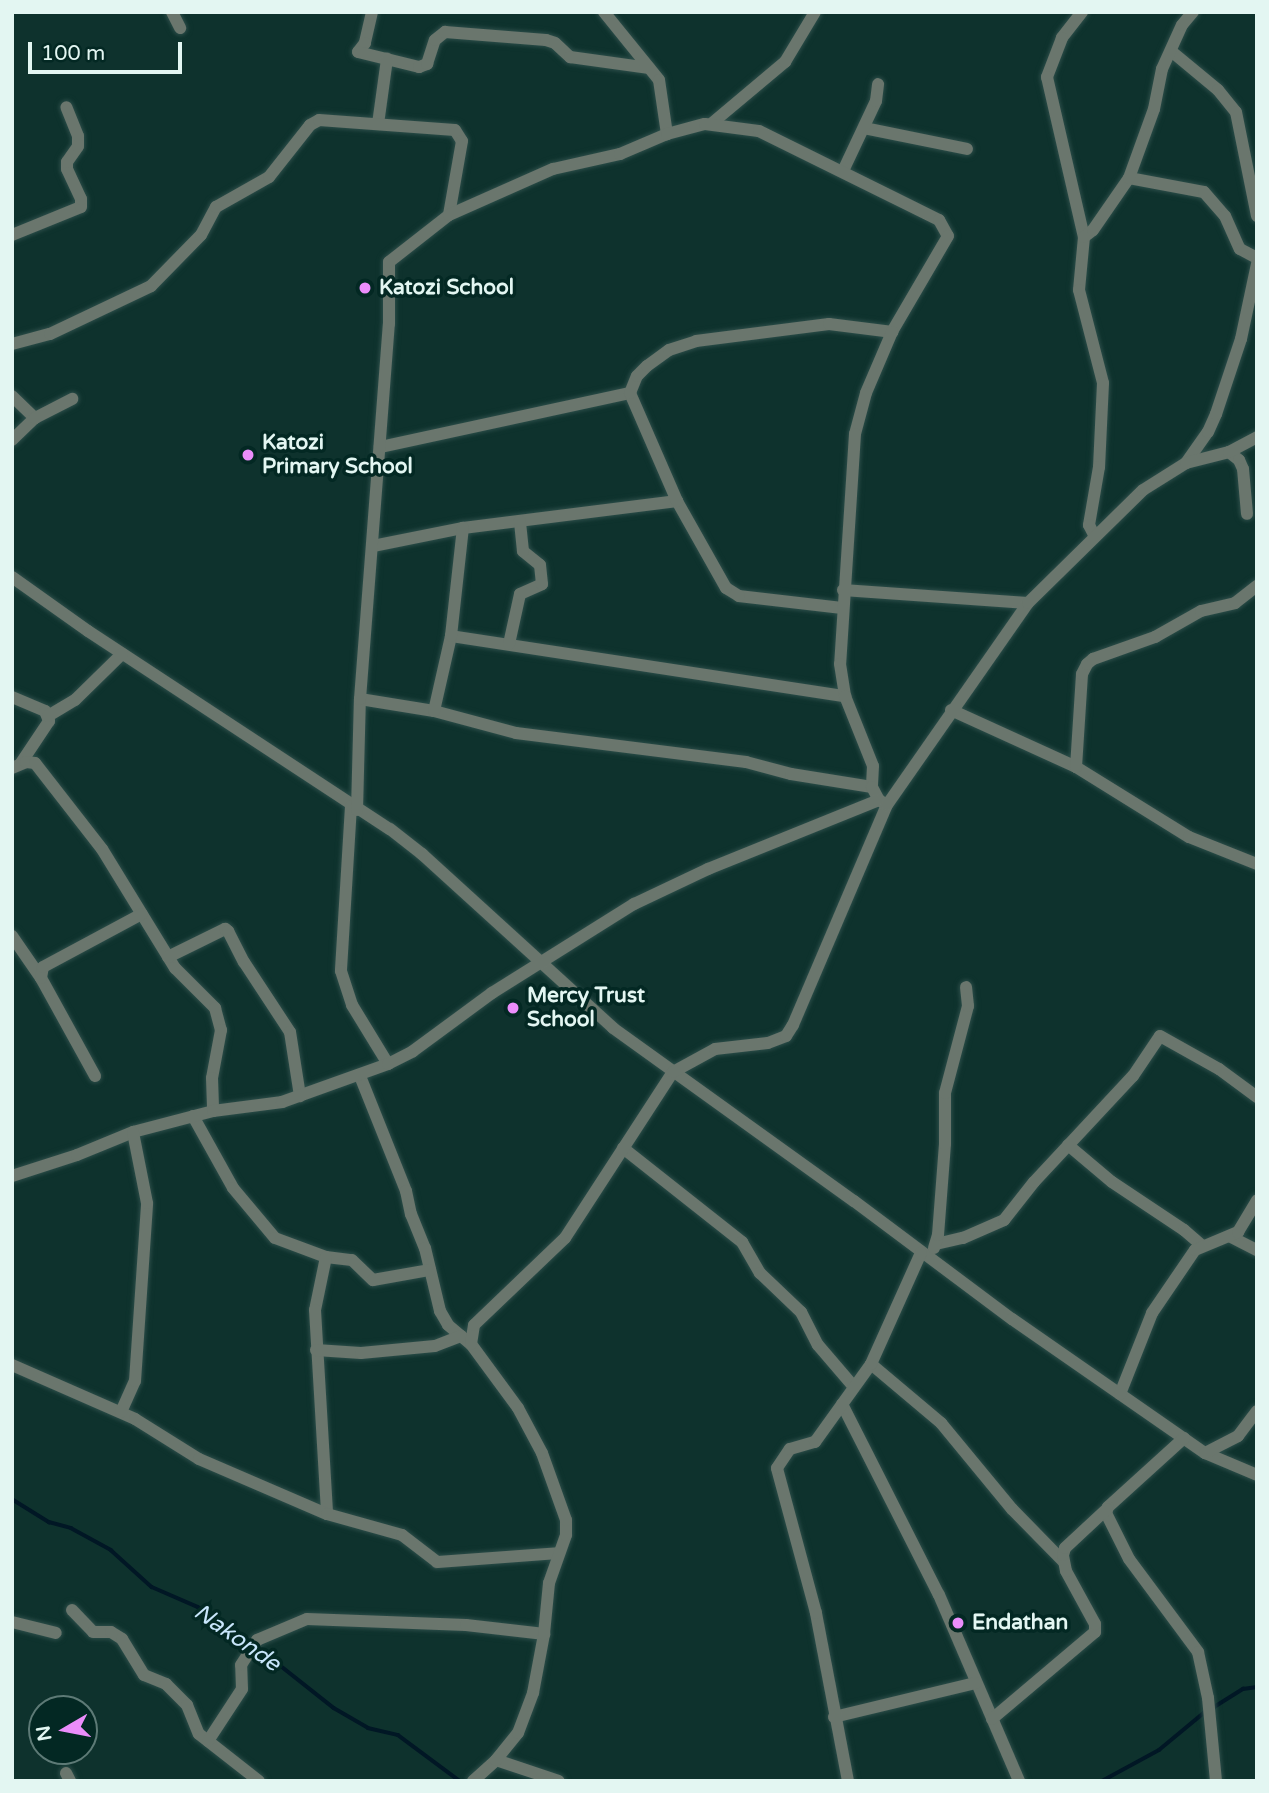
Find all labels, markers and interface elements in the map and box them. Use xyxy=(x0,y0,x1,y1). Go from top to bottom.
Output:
scale bar xyxy=(32,28,186,72)
text: 100 m xyxy=(41,41,105,66)
place label: Katozi School xyxy=(379,275,514,301)
marker: Katozi School xyxy=(357,280,373,296)
place label: Katozi Primary School xyxy=(262,430,413,480)
marker: Katozi Primary School xyxy=(240,447,256,463)
place label: Mercy Trust School xyxy=(527,983,645,1033)
marker: Mercy Trust School xyxy=(505,1000,521,1016)
water label: Nakonde xyxy=(188,1598,286,1678)
place label: Endathan xyxy=(972,1610,1068,1636)
marker: Endathan xyxy=(950,1615,966,1631)
north arrow xyxy=(28,1695,98,1765)
text: N xyxy=(32,1724,56,1743)

